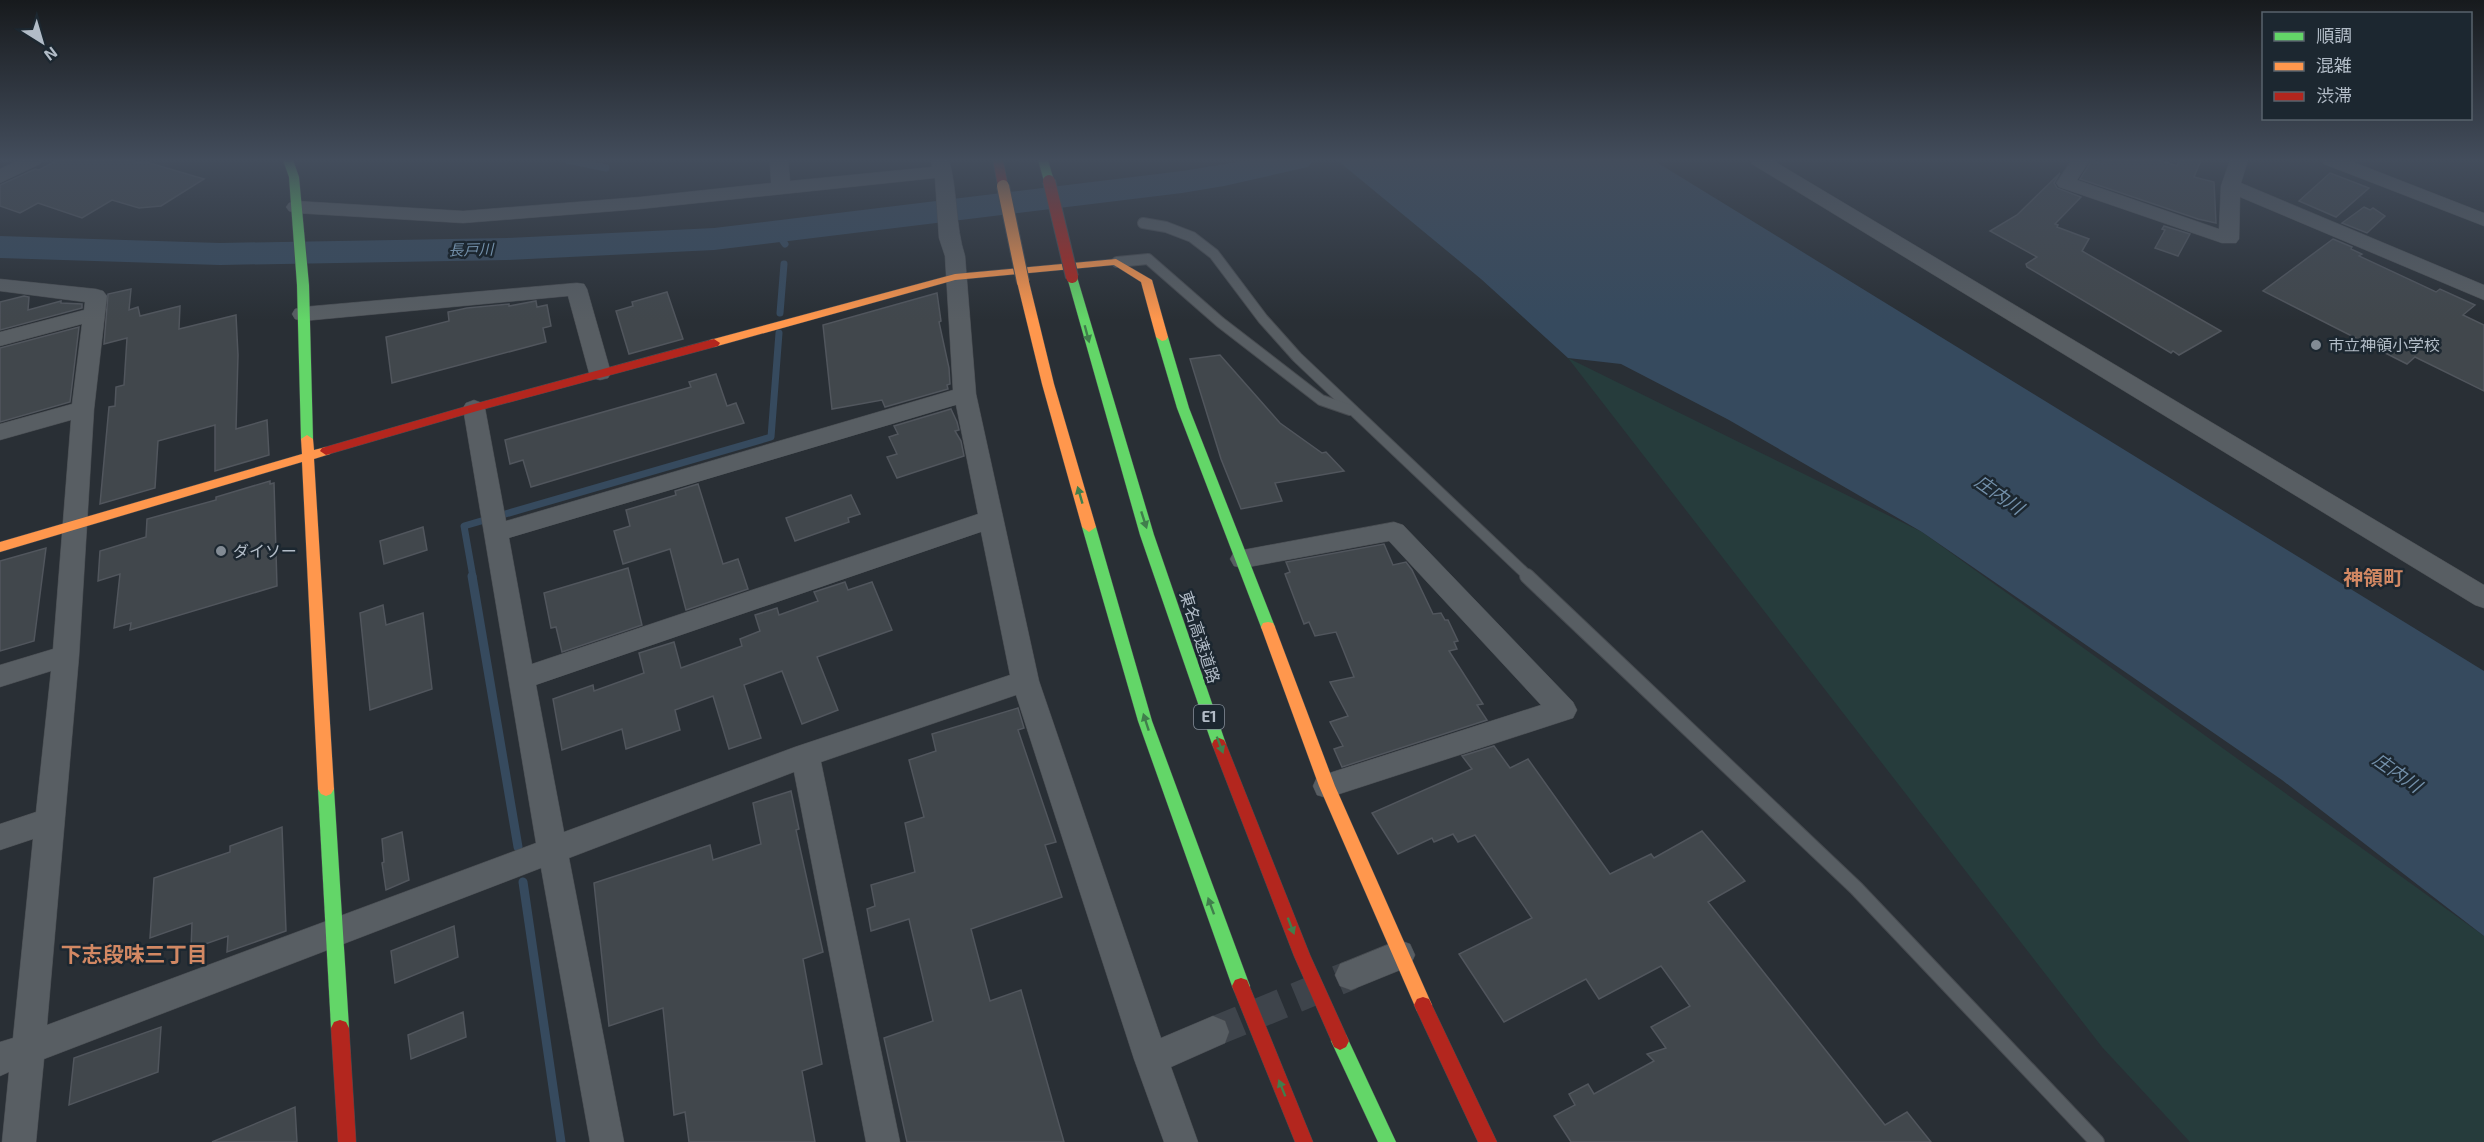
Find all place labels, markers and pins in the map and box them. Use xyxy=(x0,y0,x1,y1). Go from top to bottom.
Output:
place label: 市立神領小学校 xyxy=(2328,335,2440,354)
marker: 市立神領小学校 xyxy=(2309,338,2323,352)
place label: ダイソー xyxy=(233,541,297,560)
marker: ダイソー xyxy=(214,544,228,558)

